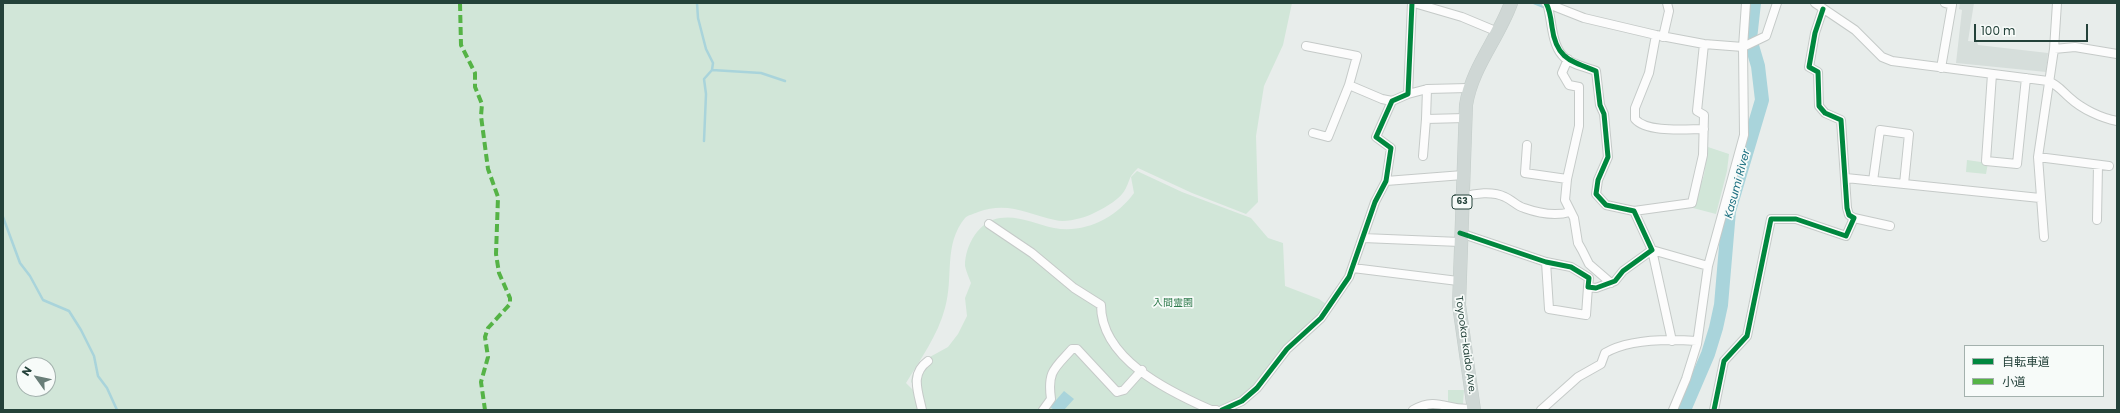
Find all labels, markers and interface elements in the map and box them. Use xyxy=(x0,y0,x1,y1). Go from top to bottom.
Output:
scale bar xyxy=(1976,16,2090,42)
text: 100 m xyxy=(1981,22,2015,39)
water label: Kasumi River xyxy=(1722,148,1754,220)
road number: 63 xyxy=(1452,195,1472,209)
street label: Toyooka-kaido Ave. xyxy=(1452,295,1478,395)
park label: 入間霊園 xyxy=(1153,297,1193,309)
legend xyxy=(1964,345,2104,397)
text: 自転車道 xyxy=(2002,353,2050,370)
north arrow xyxy=(16,357,56,397)
text: N xyxy=(18,363,36,379)
text: 小道 xyxy=(2002,373,2026,390)

